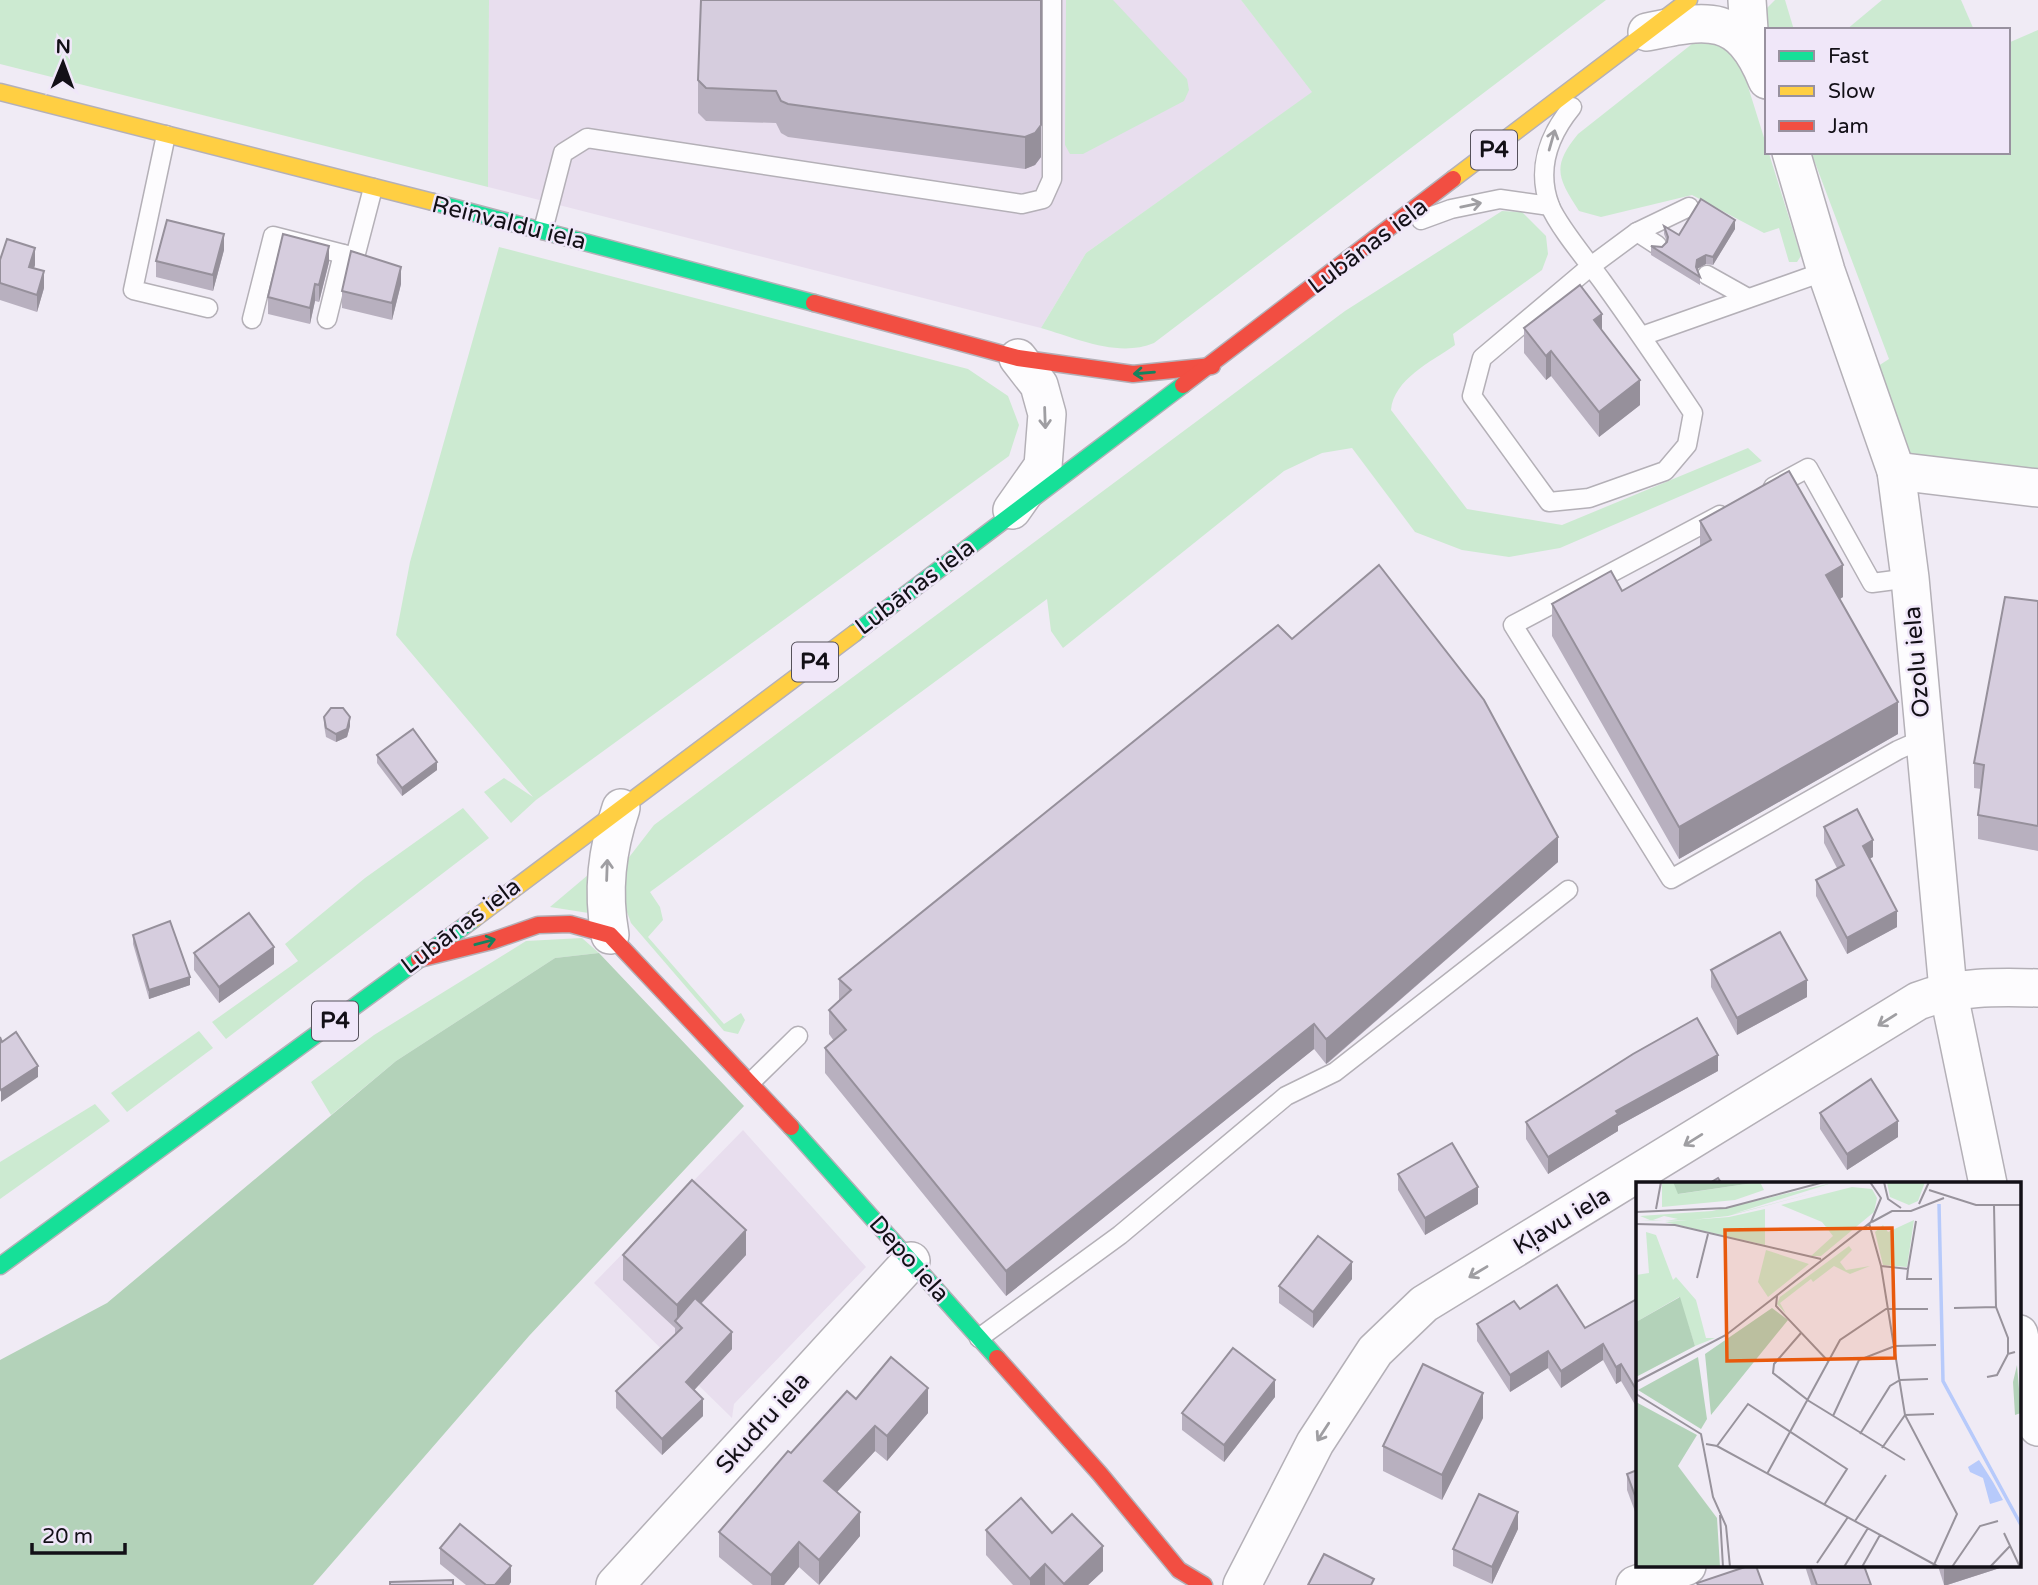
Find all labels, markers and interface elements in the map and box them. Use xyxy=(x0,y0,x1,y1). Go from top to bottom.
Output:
north arrow xyxy=(28,28,98,98)
legend xyxy=(1765,28,2010,154)
text: N xyxy=(55,36,71,58)
text: Fast xyxy=(1828,44,1869,69)
text: Slow xyxy=(1828,79,1876,104)
text: Jam xyxy=(1828,114,1869,139)
one-way arrow xyxy=(1546,129,1559,151)
road number: P4 xyxy=(1471,130,1517,169)
street label: Reinvaldu iela xyxy=(429,190,589,256)
street label: Lubānas iela xyxy=(1303,192,1433,300)
one-way arrow xyxy=(1459,197,1482,211)
one-way arrow xyxy=(1133,367,1156,380)
one-way arrow xyxy=(1039,406,1052,429)
street label: Lubānas iela xyxy=(850,533,980,641)
street label: Ozolu iela xyxy=(1898,605,1936,719)
road number: P4 xyxy=(792,642,838,682)
one-way arrow xyxy=(600,859,613,882)
street label: Lubānas iela xyxy=(396,872,526,980)
one-way arrow xyxy=(474,935,496,948)
road number: P4 xyxy=(312,1002,358,1040)
one-way arrow xyxy=(1877,1014,1897,1028)
one-way arrow xyxy=(1684,1133,1704,1147)
street label: Kļavu iela xyxy=(1508,1181,1616,1261)
inset map xyxy=(1636,1182,2021,1568)
street label: Depo iela xyxy=(863,1210,955,1308)
one-way arrow xyxy=(1469,1265,1489,1279)
street label: Skudru iela xyxy=(710,1366,816,1480)
one-way arrow xyxy=(1315,1422,1330,1441)
scale bar xyxy=(32,1512,124,1556)
text: 20 m xyxy=(42,1524,93,1549)

